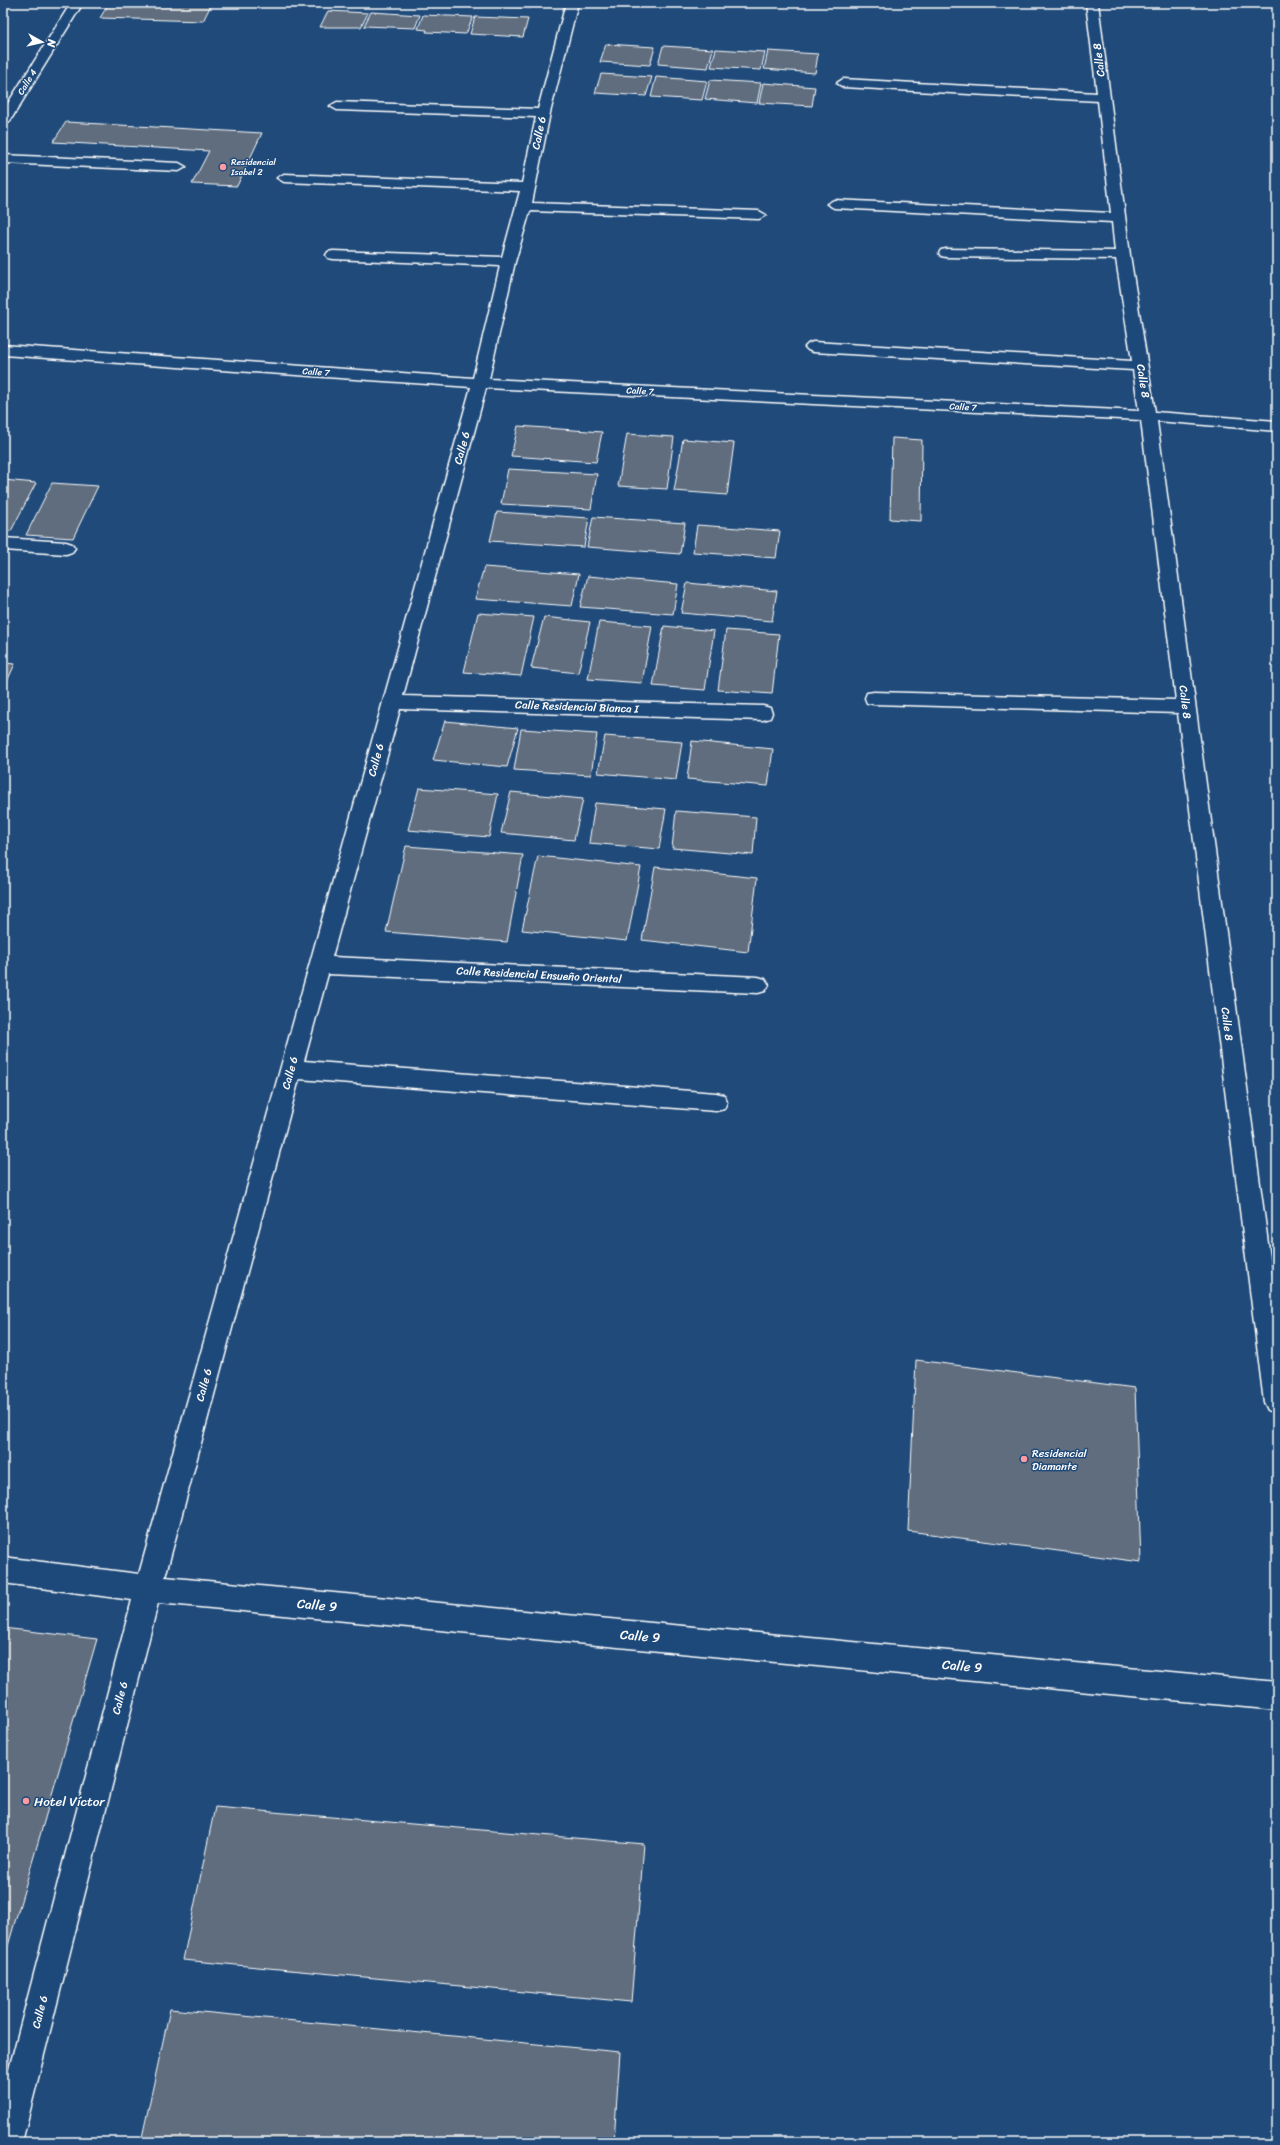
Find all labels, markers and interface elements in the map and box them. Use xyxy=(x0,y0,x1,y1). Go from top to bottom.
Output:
north arrow xyxy=(22,22,62,62)
text: N xyxy=(41,37,61,49)
street label: Calle 8 xyxy=(1087,42,1110,78)
street label: Calle 4 xyxy=(13,66,41,98)
street label: Calle 6 xyxy=(526,115,552,151)
place label: Residencial Isabel 2 xyxy=(230,154,276,180)
marker: Residencial Isabel 2 xyxy=(218,162,228,172)
street label: Calle 7 xyxy=(302,363,331,381)
street label: Calle 8 xyxy=(1131,363,1155,400)
street label: Calle 7 xyxy=(626,382,655,400)
street label: Calle 7 xyxy=(949,398,978,416)
street label: Calle 6 xyxy=(448,429,476,467)
street label: Calle 8 xyxy=(1174,684,1197,720)
street label: Calle Residencial Bianca I xyxy=(515,695,640,719)
street label: Calle 6 xyxy=(362,741,390,779)
street label: Calle Residencial Ensueño Oriental xyxy=(456,961,623,989)
street label: Calle 8 xyxy=(1216,1006,1239,1042)
street label: Calle 6 xyxy=(276,1054,304,1092)
street label: Calle 6 xyxy=(190,1366,218,1404)
place label: Residencial Diamante xyxy=(1032,1444,1088,1476)
marker: Residencial Diamante xyxy=(1019,1454,1029,1464)
street label: Calle 9 xyxy=(296,1592,338,1618)
street label: Calle 9 xyxy=(619,1623,661,1649)
street label: Calle 9 xyxy=(941,1653,983,1679)
street label: Calle 6 xyxy=(107,1679,133,1717)
place label: Hotel Víctor xyxy=(34,1790,105,1813)
marker: Hotel Víctor xyxy=(21,1796,31,1806)
street label: Calle 6 xyxy=(27,1993,53,2031)

